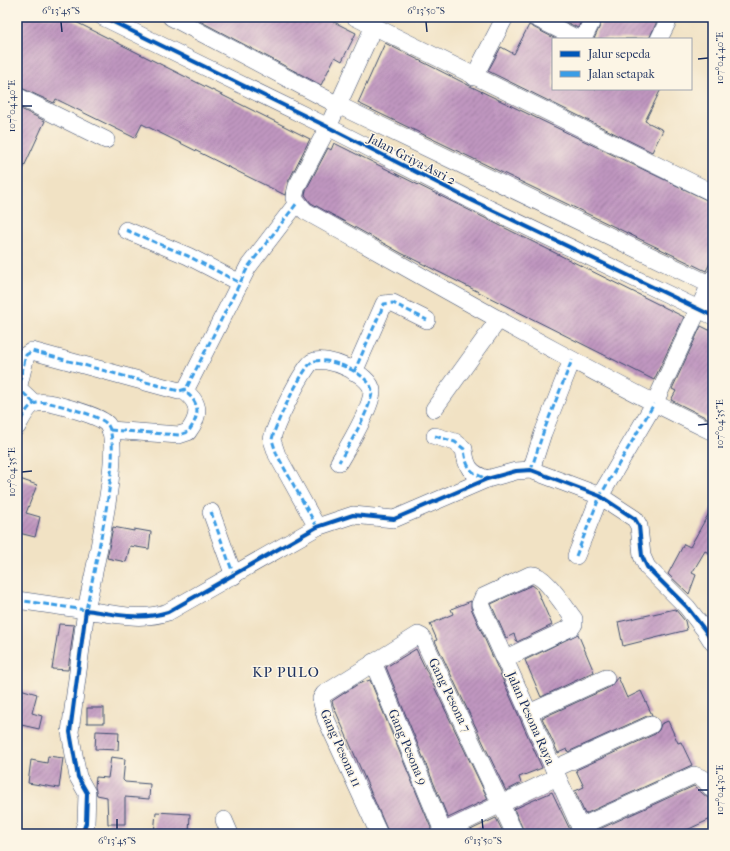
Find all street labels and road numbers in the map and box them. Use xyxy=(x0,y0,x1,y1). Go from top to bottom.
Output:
street label: Jalan Griya Asri 2 xyxy=(365,130,459,188)
street label: Gang Pesona 7 xyxy=(426,656,474,734)
street label: Jalan Pesona Raya xyxy=(503,668,559,768)
street label: Gang Pesona 11 xyxy=(317,707,365,789)
street label: Gang Pesona 9 xyxy=(385,707,431,787)

